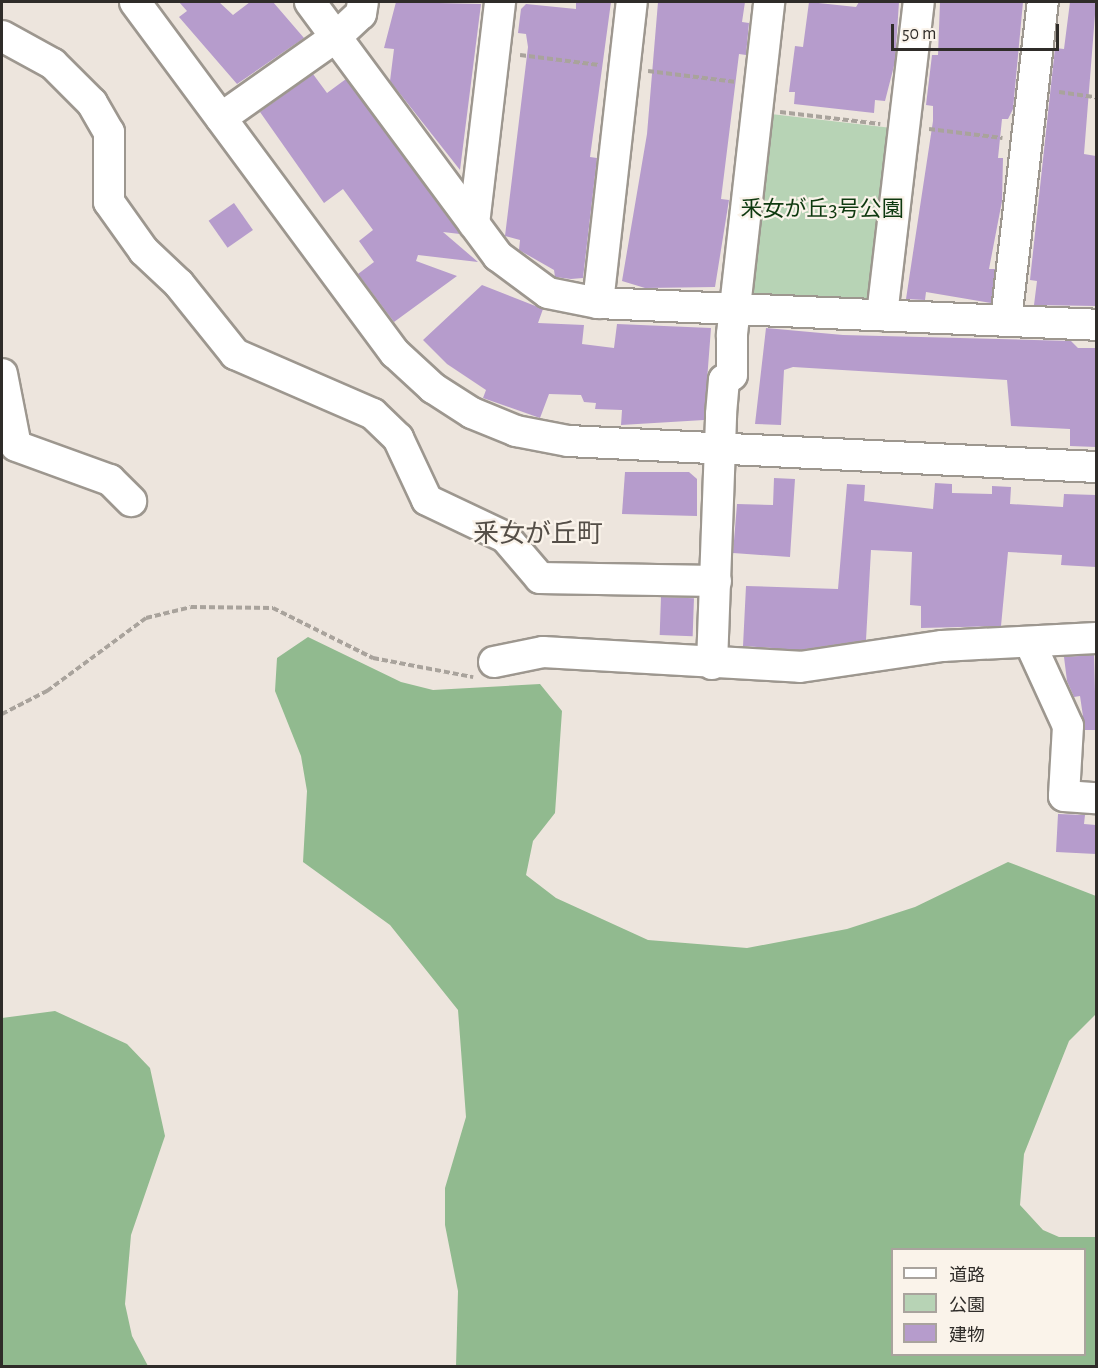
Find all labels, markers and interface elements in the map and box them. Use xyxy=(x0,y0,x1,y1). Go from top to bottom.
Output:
scale bar xyxy=(894,12,1062,50)
text: 50 m xyxy=(902,25,936,43)
park label: 釆女が丘3号公園 xyxy=(740,197,904,223)
district label: 釆女が丘町 xyxy=(473,519,603,551)
legend xyxy=(891,1248,1086,1356)
text: 道路 xyxy=(949,1267,985,1285)
text: 公園 xyxy=(949,1297,985,1315)
text: 建物 xyxy=(949,1327,985,1345)

